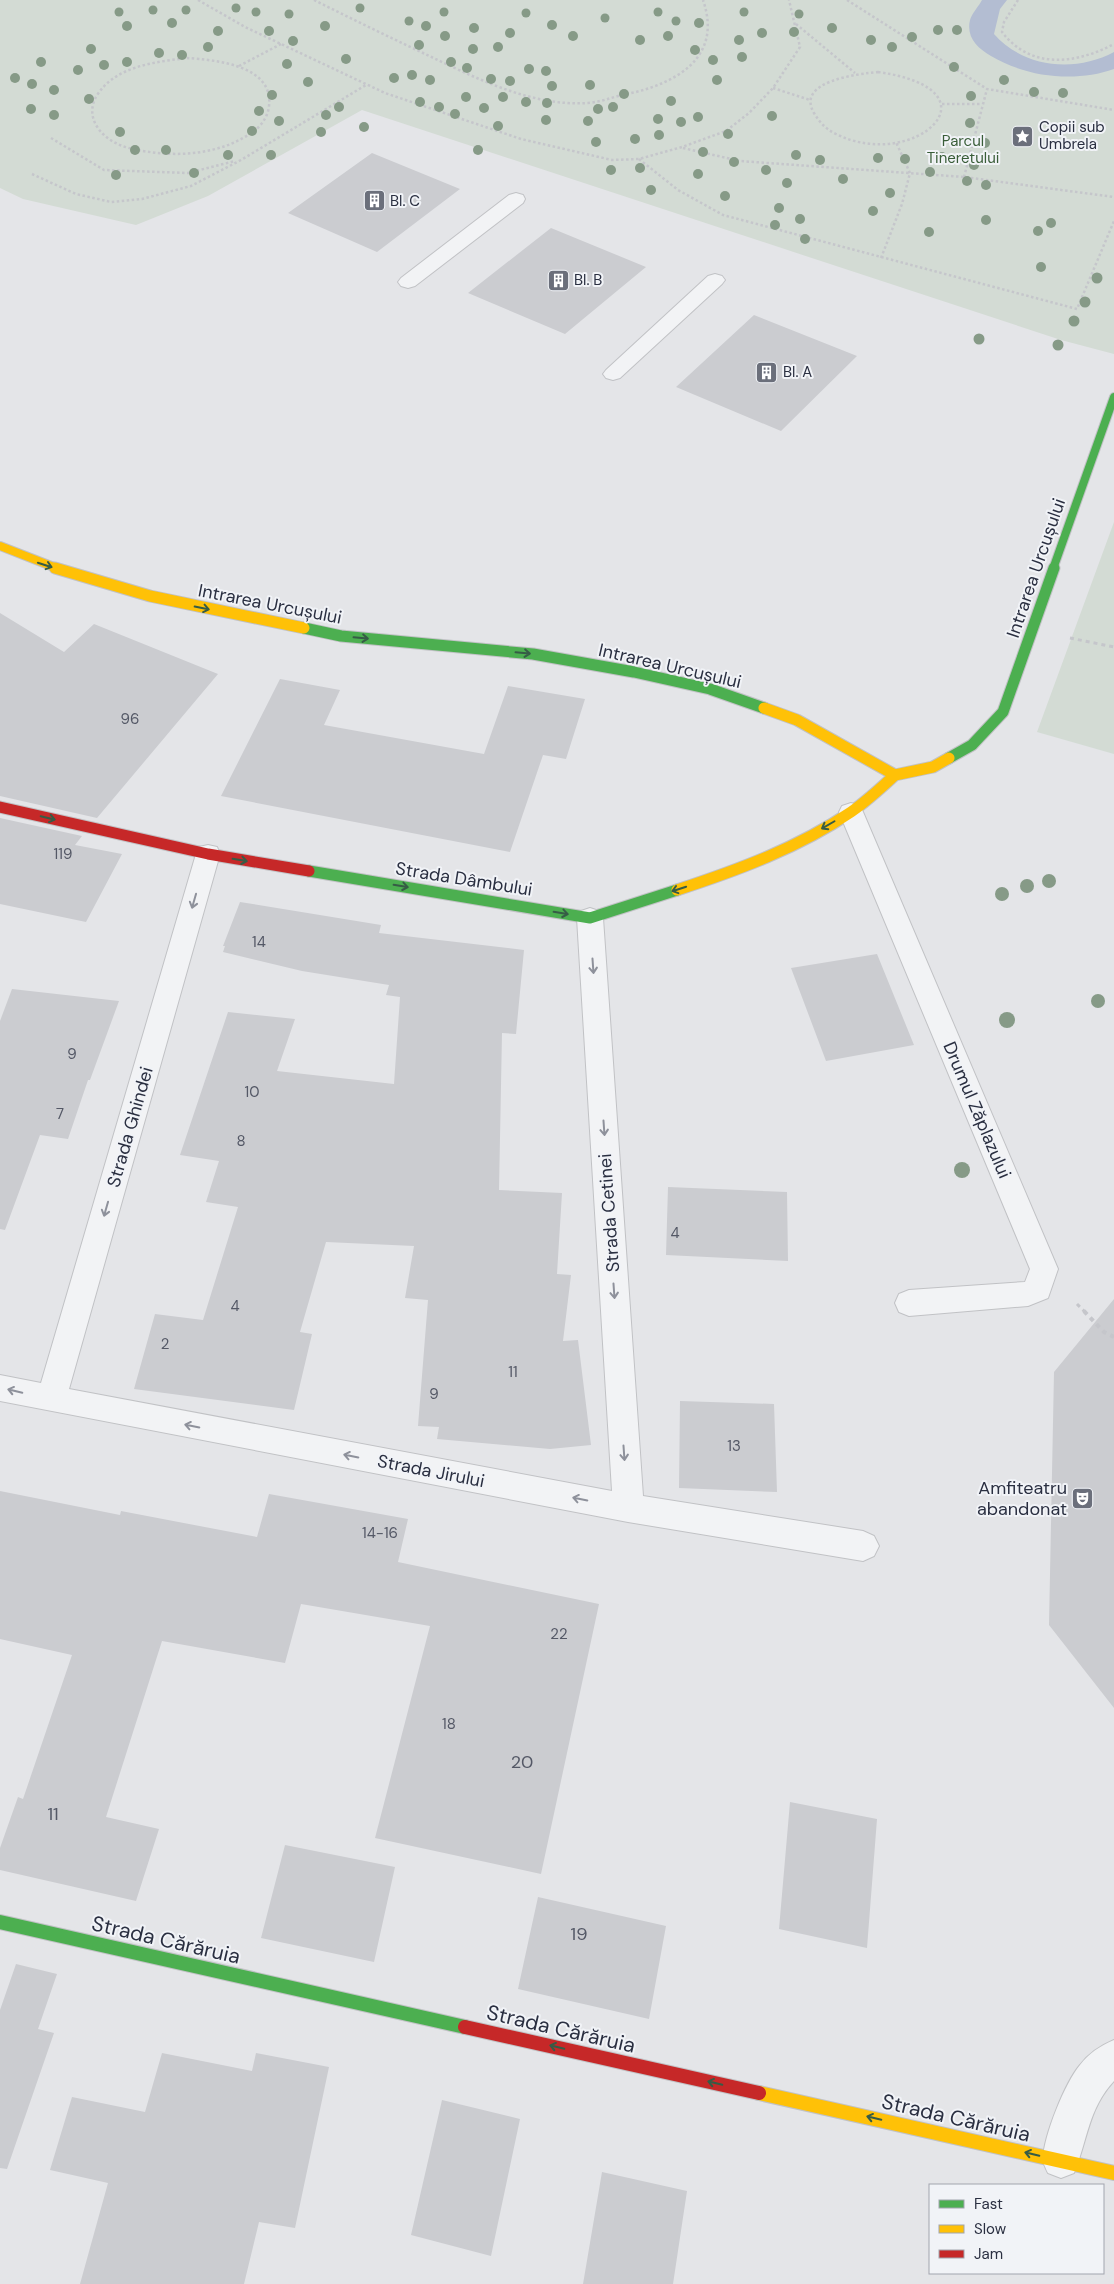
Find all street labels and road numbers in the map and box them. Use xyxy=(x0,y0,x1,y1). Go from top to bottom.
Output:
street label: Intrarea Urcușului xyxy=(1001,495,1071,641)
street label: Intrarea Urcușului xyxy=(196,578,344,630)
street label: Intrarea Urcușului xyxy=(596,638,744,694)
street label: Strada Dâmbului xyxy=(394,856,534,902)
street label: Drumul Zăplazului xyxy=(937,1038,1017,1182)
street label: Strada Ghindei xyxy=(101,1064,159,1190)
street label: Strada Cetinei xyxy=(593,1153,625,1273)
street label: Strada Jirului xyxy=(375,1449,487,1493)
street label: Strada Cărăruia xyxy=(89,1909,243,1971)
street label: Strada Cărăruia xyxy=(484,1998,638,2060)
street label: Strada Cărăruia xyxy=(879,2087,1033,2149)

